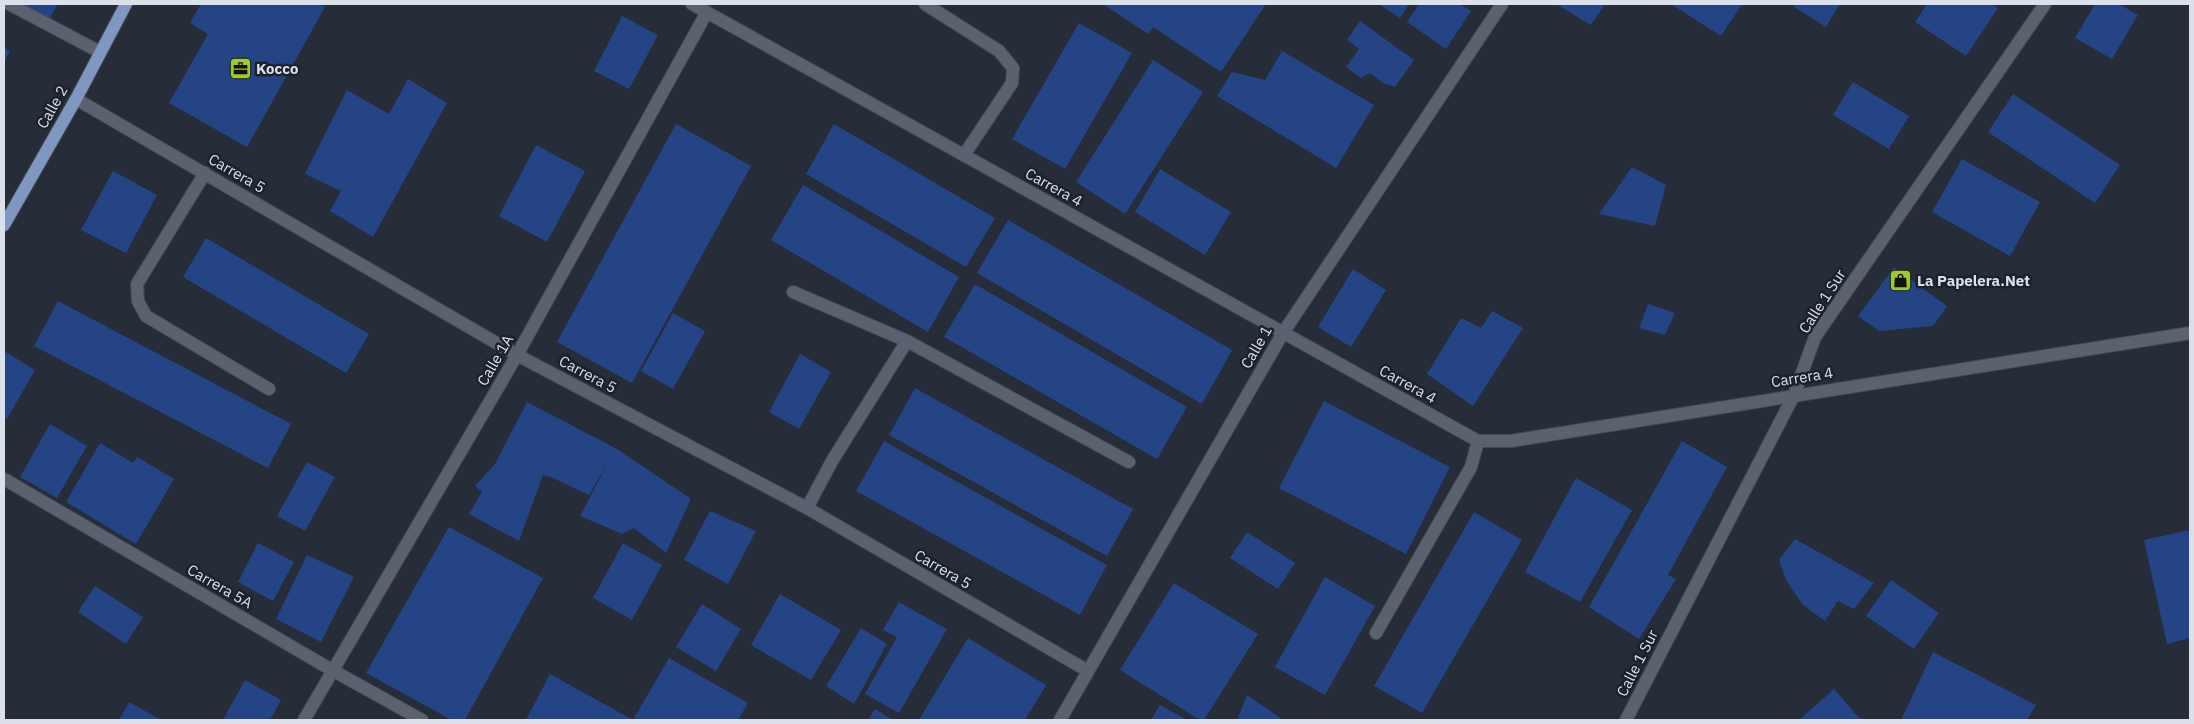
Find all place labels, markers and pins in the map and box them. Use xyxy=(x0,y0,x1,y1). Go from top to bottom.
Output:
office icon: Kocco xyxy=(228,56,252,80)
place label: Kocco xyxy=(256,59,298,78)
shop icon: La Papelera.Net xyxy=(1889,268,1913,292)
place label: La Papelera.Net xyxy=(1917,271,2030,290)

